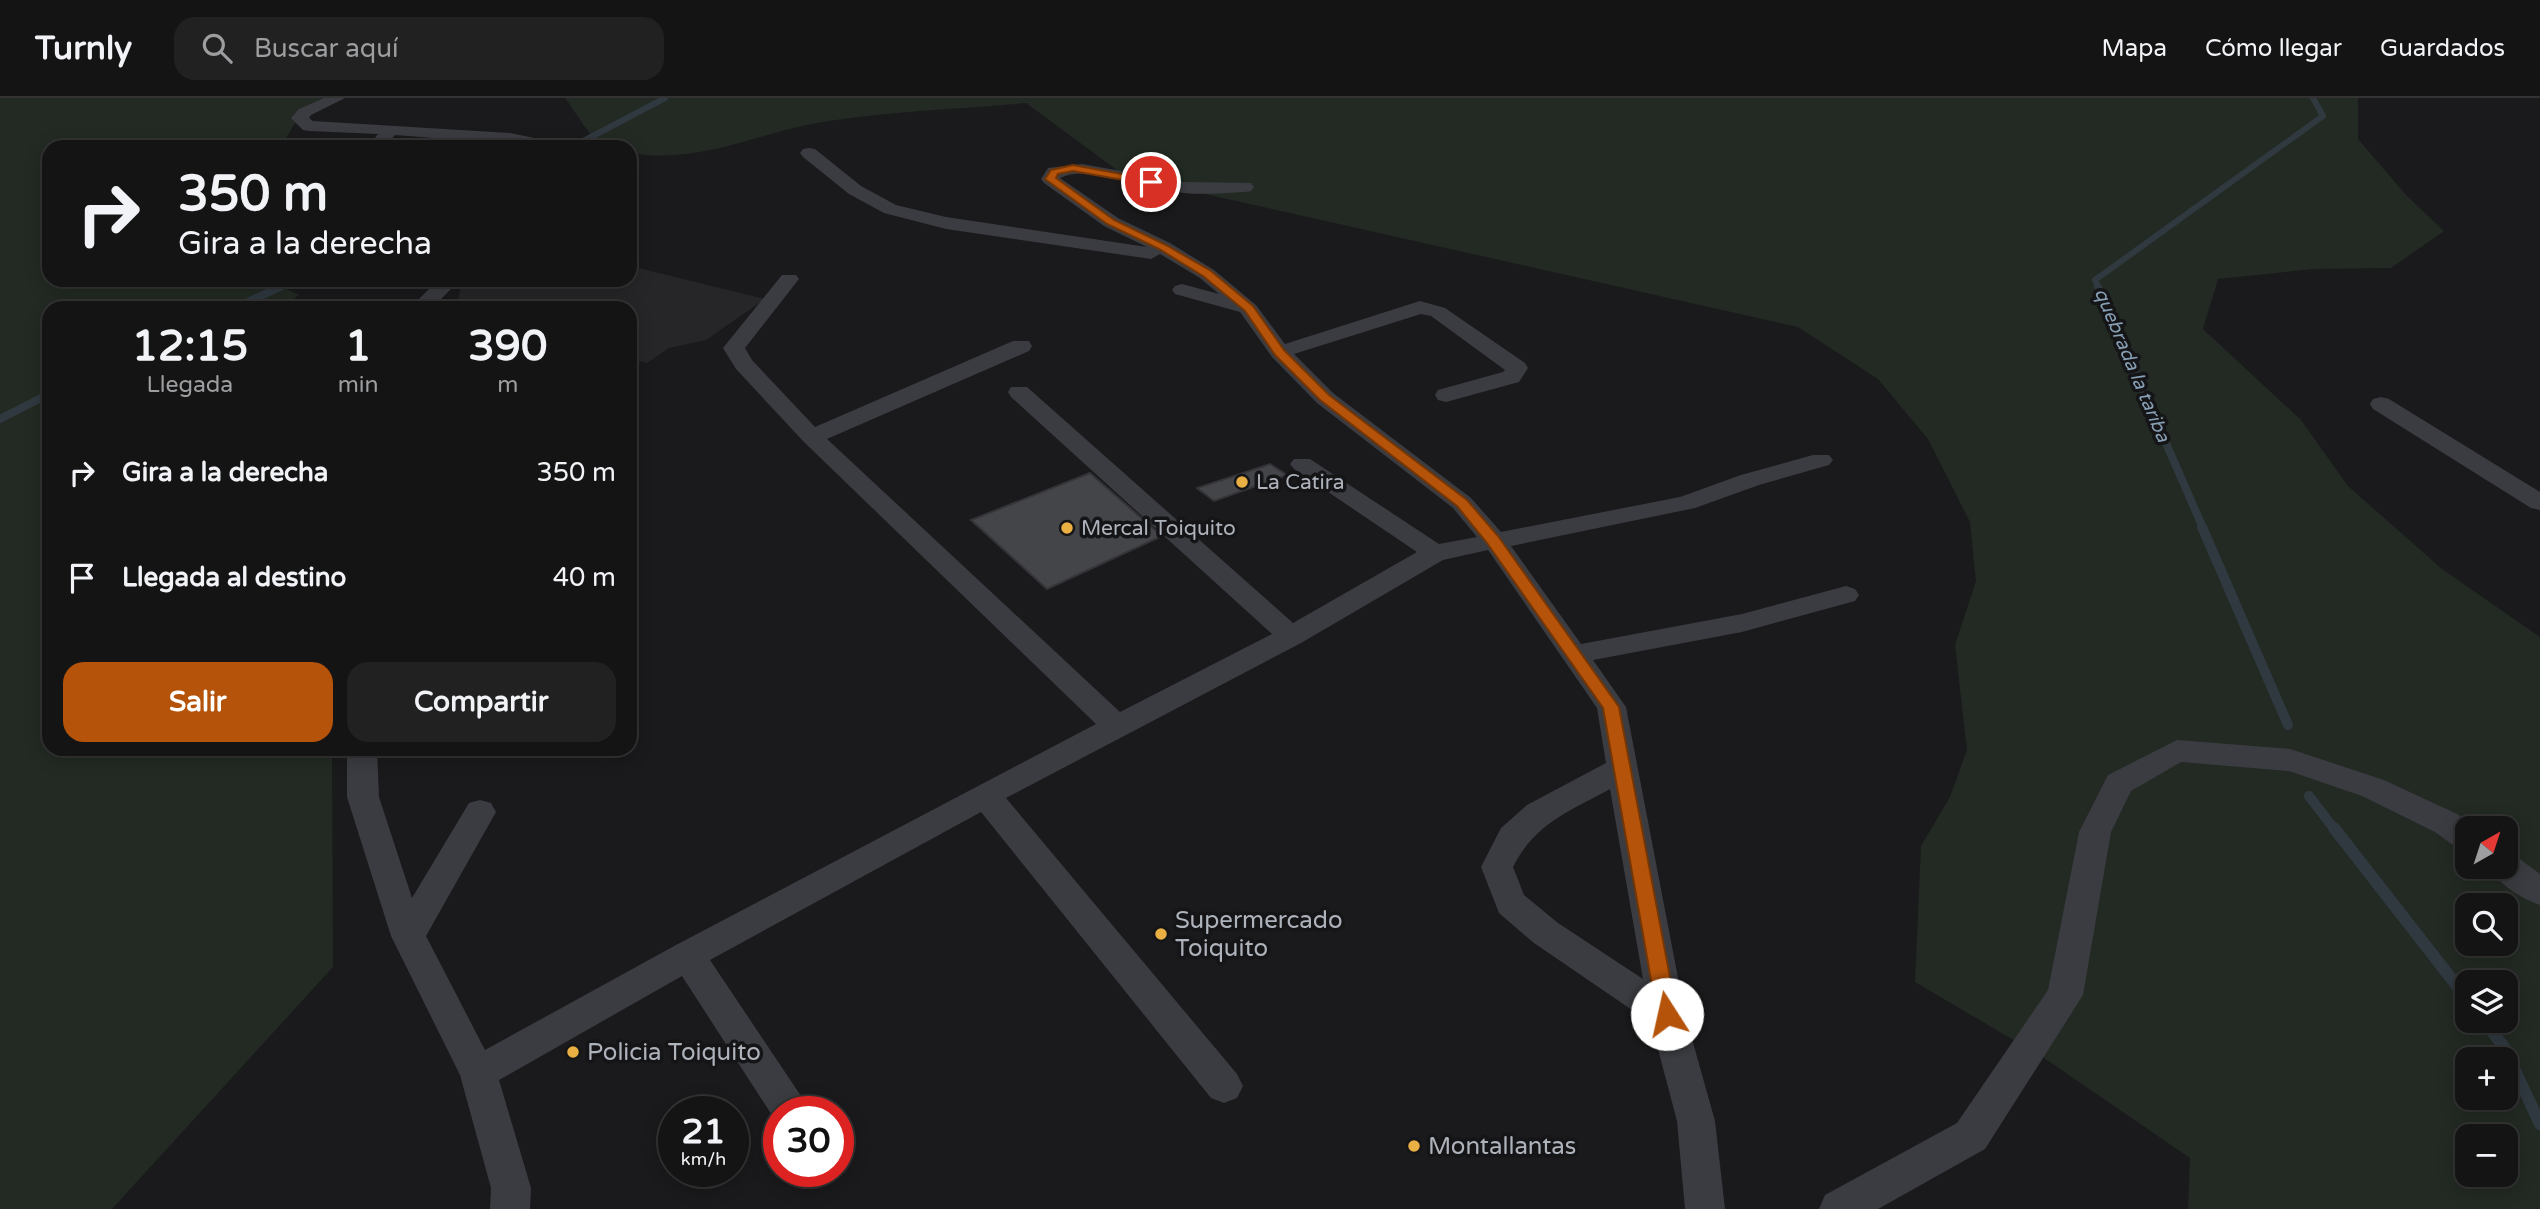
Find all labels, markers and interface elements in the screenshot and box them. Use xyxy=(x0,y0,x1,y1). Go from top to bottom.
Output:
search box xyxy=(174,17,664,80)
text: Turnly xyxy=(35,29,132,68)
icon: search xyxy=(198,29,236,67)
text: Buscar aquí xyxy=(254,33,399,64)
text: Mapa xyxy=(2102,34,2167,63)
text: Cómo llegar xyxy=(2205,34,2342,63)
text: Guardados xyxy=(2380,34,2505,63)
pin xyxy=(1121,152,1181,212)
icon: arrive xyxy=(1132,163,1170,201)
text: 350 m xyxy=(178,165,328,224)
icon: right xyxy=(63,168,154,259)
text: Gira a la derecha xyxy=(178,225,432,263)
water label: quebrada la tariba xyxy=(2090,285,2175,446)
text: 12:15 xyxy=(132,321,248,372)
text: 1 xyxy=(345,321,371,372)
text: 390 xyxy=(468,321,547,372)
text: Llegada xyxy=(146,371,233,399)
text: min xyxy=(338,371,379,399)
text: m xyxy=(497,371,518,399)
icon: right xyxy=(63,454,101,492)
text: Gira a la derecha xyxy=(122,457,328,488)
text: 350 m xyxy=(536,457,616,488)
place label: La Catira xyxy=(1256,470,1345,495)
marker: La Catira xyxy=(1234,474,1250,490)
place label: Mercal Toiquito xyxy=(1081,516,1236,541)
marker: Mercal Toiquito xyxy=(1059,520,1075,536)
icon: arrive xyxy=(63,559,101,597)
text: Llegada al destino xyxy=(122,562,346,593)
text: 40 m xyxy=(553,562,616,593)
button: Salir xyxy=(63,662,333,742)
button: Compartir xyxy=(347,662,616,742)
north arrow xyxy=(2455,816,2518,878)
map controls xyxy=(2455,816,2518,1187)
button: search xyxy=(2455,893,2518,956)
place label: Supermercado Toiquito xyxy=(1175,906,1343,963)
marker: Supermercado Toiquito xyxy=(1153,926,1169,942)
button: layers xyxy=(2455,970,2518,1033)
position arrow xyxy=(1630,977,1704,1051)
place label: Policia Toiquito xyxy=(587,1038,761,1067)
marker: Policia Toiquito xyxy=(565,1044,581,1060)
button: + xyxy=(2455,1047,2518,1110)
speed limit sign: 30 xyxy=(763,1096,854,1187)
text: 21 xyxy=(682,1111,725,1153)
button: − xyxy=(2455,1124,2518,1187)
place label: Montallantas xyxy=(1428,1132,1576,1161)
marker: Montallantas xyxy=(1406,1138,1422,1154)
text: km/h xyxy=(681,1148,726,1170)

